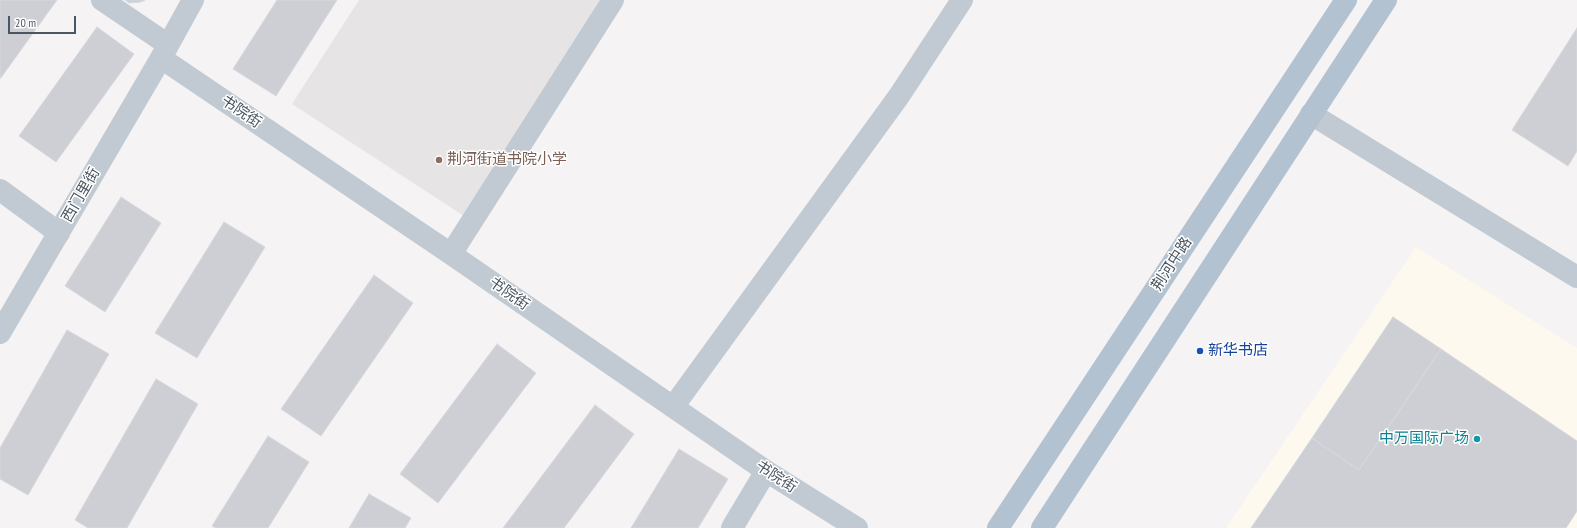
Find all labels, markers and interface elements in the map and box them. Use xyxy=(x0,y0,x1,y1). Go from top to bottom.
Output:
scale bar xyxy=(10,8,78,34)
text: 20 m xyxy=(15,15,36,30)
street label: 书院街 xyxy=(217,92,265,132)
place label: 荆河街道书院小学 xyxy=(447,151,567,169)
marker: 荆河街道书院小学 xyxy=(434,155,444,165)
street label: 西门里街 xyxy=(58,165,104,225)
street label: 荆河中路 xyxy=(1148,234,1196,294)
street label: 书院街 xyxy=(485,274,533,314)
place label: 新华书店 xyxy=(1208,342,1268,360)
marker: 新华书店 xyxy=(1195,346,1205,356)
place label: 中万国际广场 xyxy=(1379,430,1469,448)
marker: 中万国际广场 xyxy=(1472,434,1482,444)
street label: 书院街 xyxy=(752,457,800,497)

